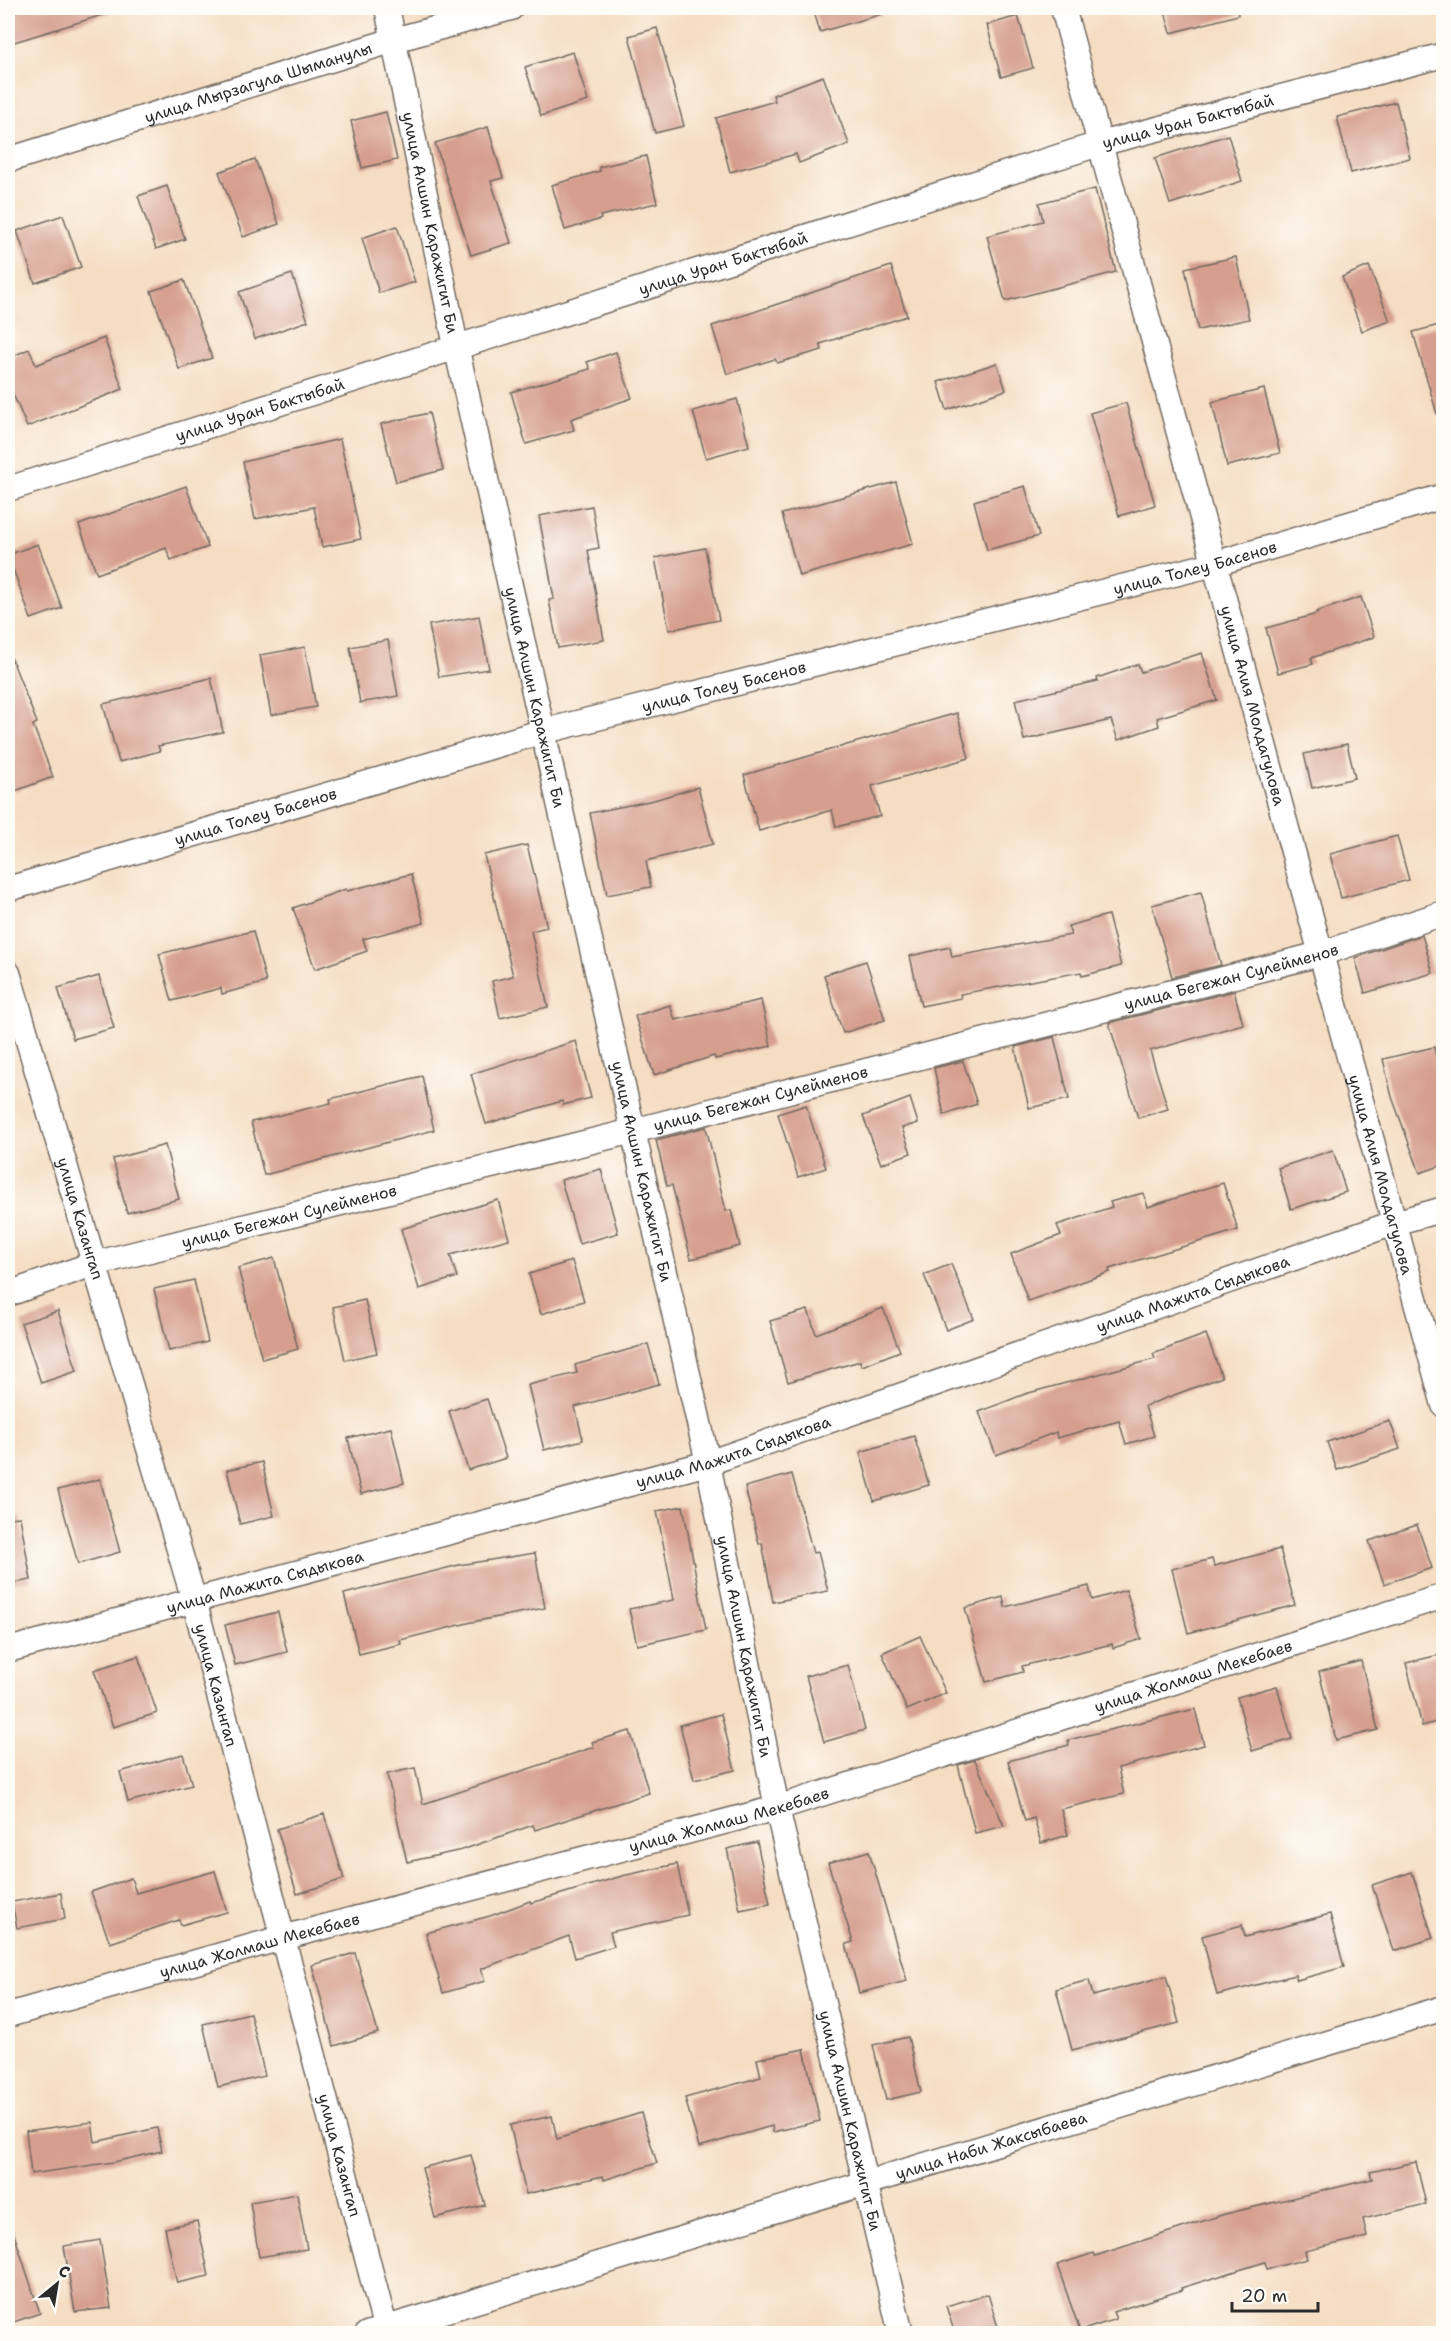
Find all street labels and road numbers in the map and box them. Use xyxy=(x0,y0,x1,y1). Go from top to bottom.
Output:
street label: улица Мырзагула Шыманулы xyxy=(142,37,375,128)
street label: улица Уран Бактыбай xyxy=(1100,89,1276,154)
street label: улица Алшин Каражигит Би xyxy=(397,110,463,335)
street label: улица Уран Бактыбай xyxy=(636,227,810,300)
street label: улица Уран Бактыбай xyxy=(173,373,347,446)
street label: улица Толеу Басенов xyxy=(1111,536,1279,600)
street label: улица Алшин Каражигит Би xyxy=(500,585,570,810)
street label: улица Алия Молдагулова xyxy=(1215,603,1290,808)
street label: улица Толеу Басенов xyxy=(640,656,808,717)
street label: улица Толеу Басенов xyxy=(172,783,339,850)
street label: улица Бегежан Сулейменов xyxy=(1122,939,1341,1015)
street label: улица Алшин Каражигит Би xyxy=(607,1059,677,1284)
street label: улица Бегежан Сулейменов xyxy=(651,1061,870,1136)
street label: улица Алия Молдагулова xyxy=(1343,1072,1418,1277)
street label: улица Казангап xyxy=(52,1155,108,1282)
street label: улица Бегежан Сулейменов xyxy=(179,1180,399,1253)
street label: улица Мажита Сыдыкова xyxy=(1093,1250,1292,1337)
street label: улица Мажита Сыдыкова xyxy=(634,1411,834,1493)
street label: улица Алшин Каражигит Би xyxy=(712,1534,777,1759)
street label: улица Мажита Сыдыкова xyxy=(164,1545,366,1618)
street label: улица Казангап xyxy=(190,1622,242,1749)
street label: улица Жолмаш Мекебаев xyxy=(1092,1635,1295,1718)
street label: улица Жолмаш Мекебаев xyxy=(627,1782,832,1857)
street label: улица Жолмаш Мекебаев xyxy=(157,1908,362,1983)
street label: улица Алшин Каражигит Би xyxy=(814,2008,886,2233)
street label: улица Казангап xyxy=(313,2092,366,2219)
street label: улица Наби Жаксыбаева xyxy=(893,2107,1090,2184)

